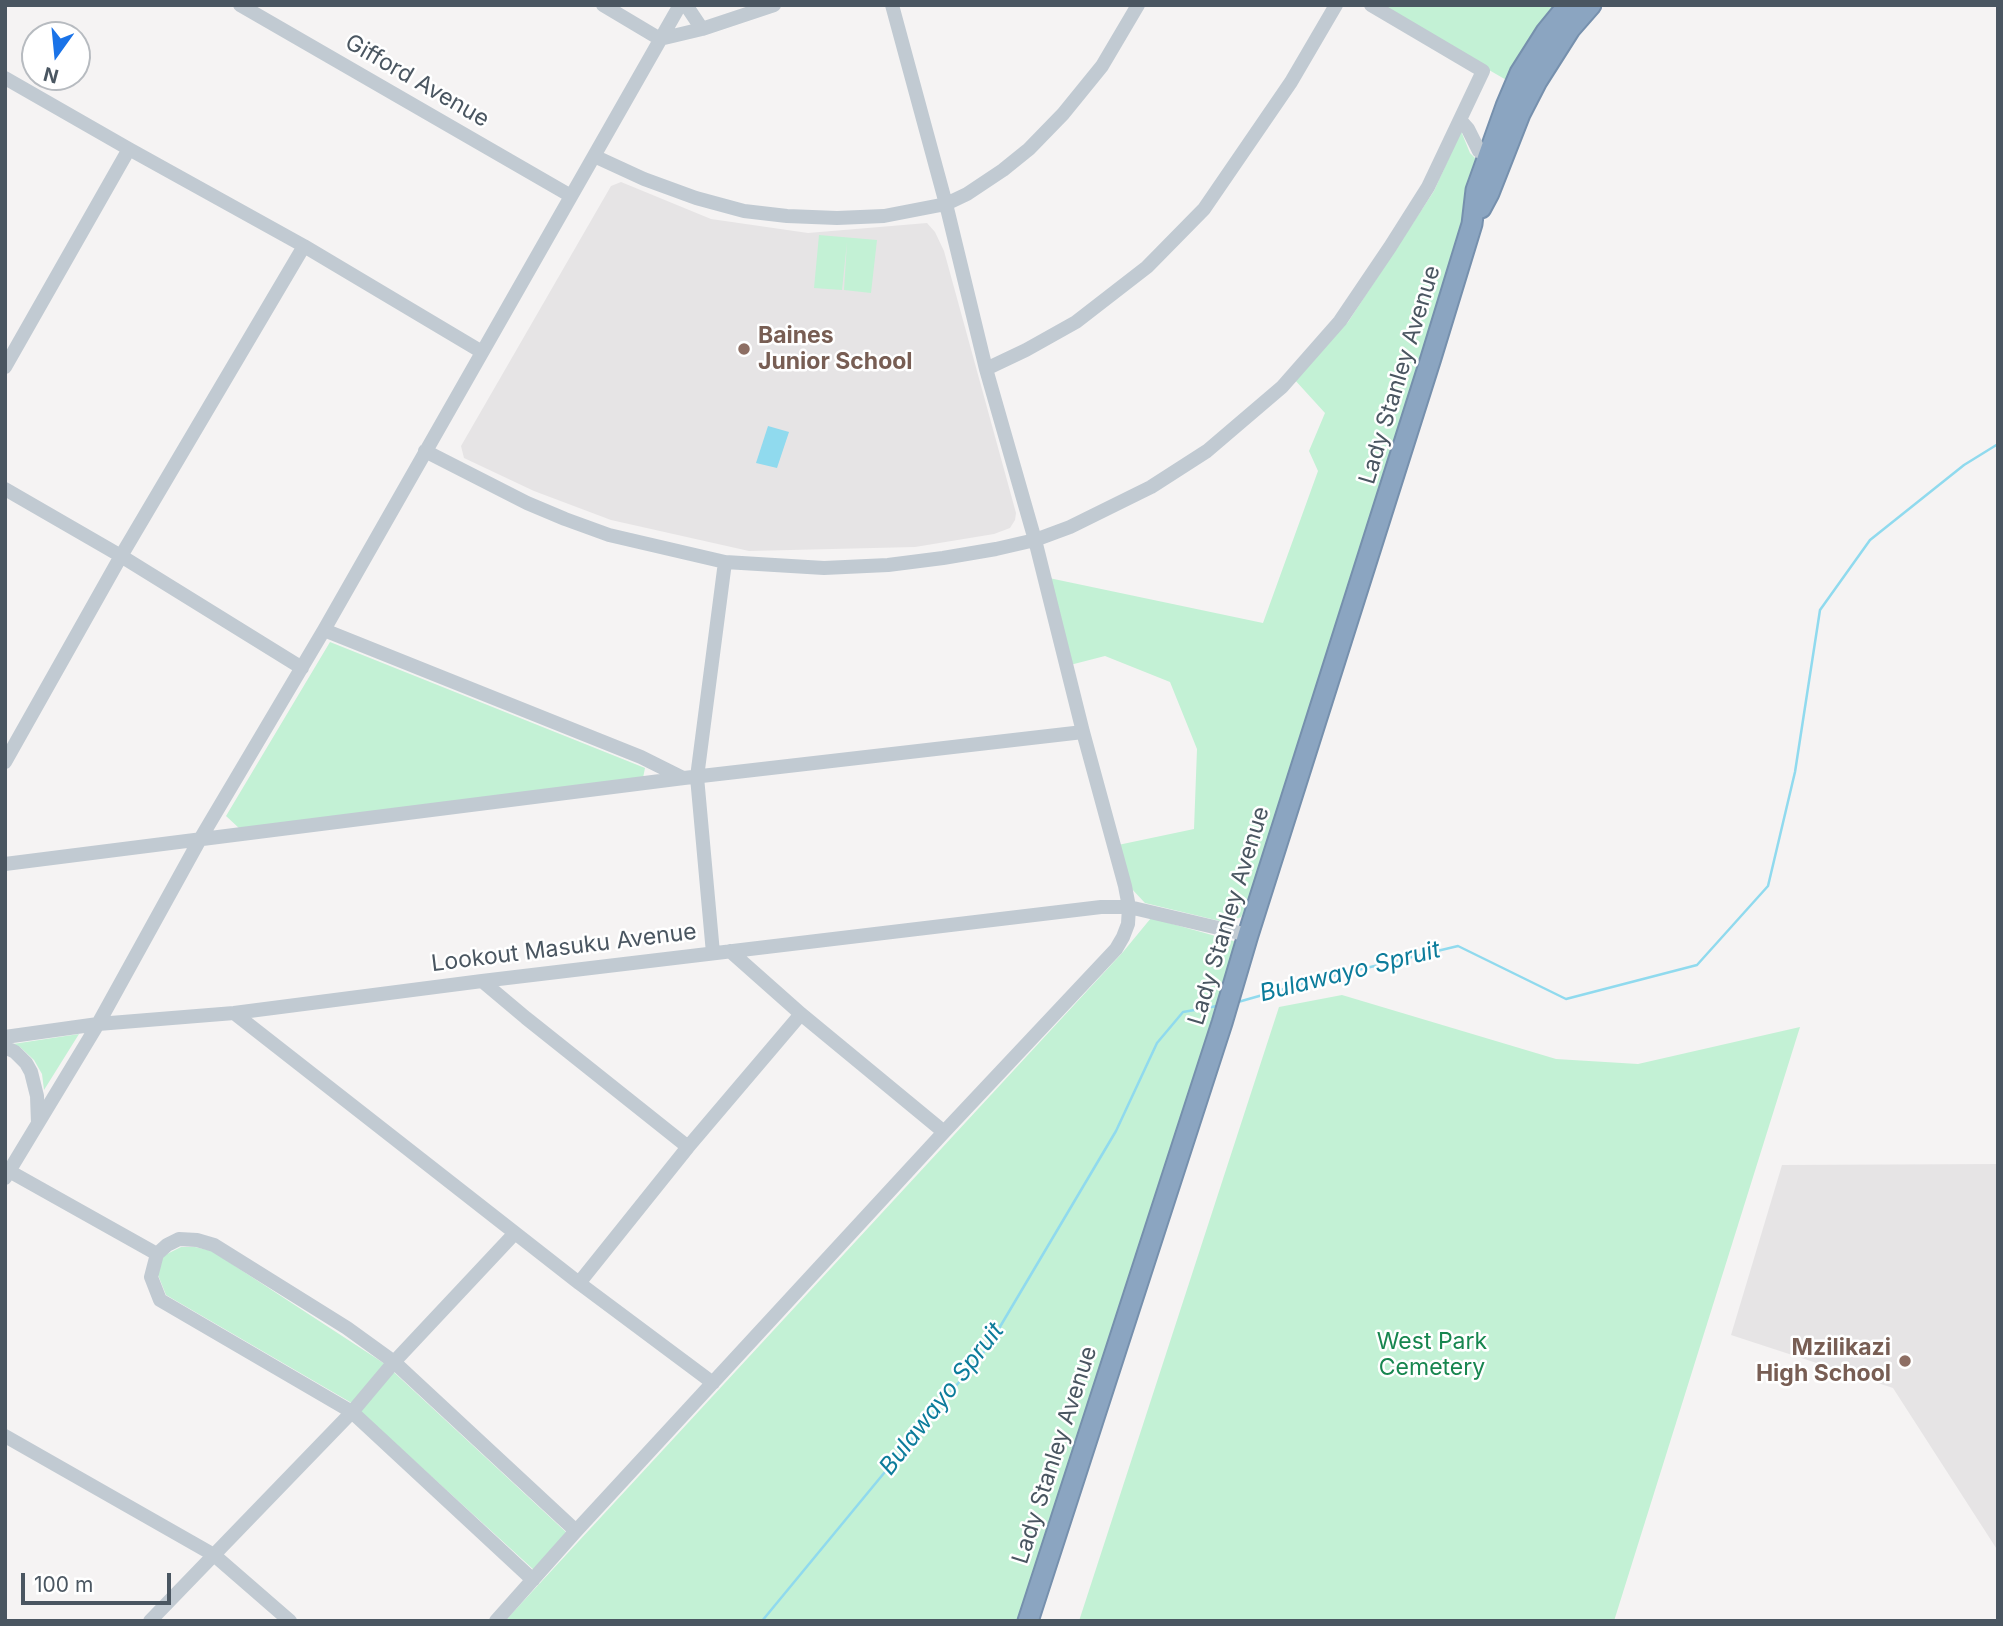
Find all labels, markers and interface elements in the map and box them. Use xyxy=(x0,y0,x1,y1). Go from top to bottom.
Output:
north arrow xyxy=(21,21,91,91)
street label: Gifford Avenue xyxy=(340,29,494,133)
text: N xyxy=(41,62,61,88)
street label: Lady Stanley Avenue xyxy=(1354,262,1446,488)
place label: Baines Junior School xyxy=(758,322,913,376)
marker: Baines Junior School xyxy=(736,341,752,357)
street label: Lady Stanley Avenue xyxy=(1183,803,1275,1029)
street label: Lookout Masuku Avenue xyxy=(430,918,698,978)
water label: Bulawayo Spruit xyxy=(1257,936,1443,1008)
water label: Bulawayo Spruit xyxy=(874,1317,1010,1481)
park label: West Park Cemetery xyxy=(1377,1328,1487,1382)
place label: Mzilikazi High School xyxy=(1756,1334,1891,1388)
street label: Lady Stanley Avenue xyxy=(1007,1343,1103,1567)
marker: Mzilikazi High School xyxy=(1897,1353,1913,1369)
scale bar xyxy=(24,1560,175,1604)
text: 100 m xyxy=(34,1572,93,1597)

